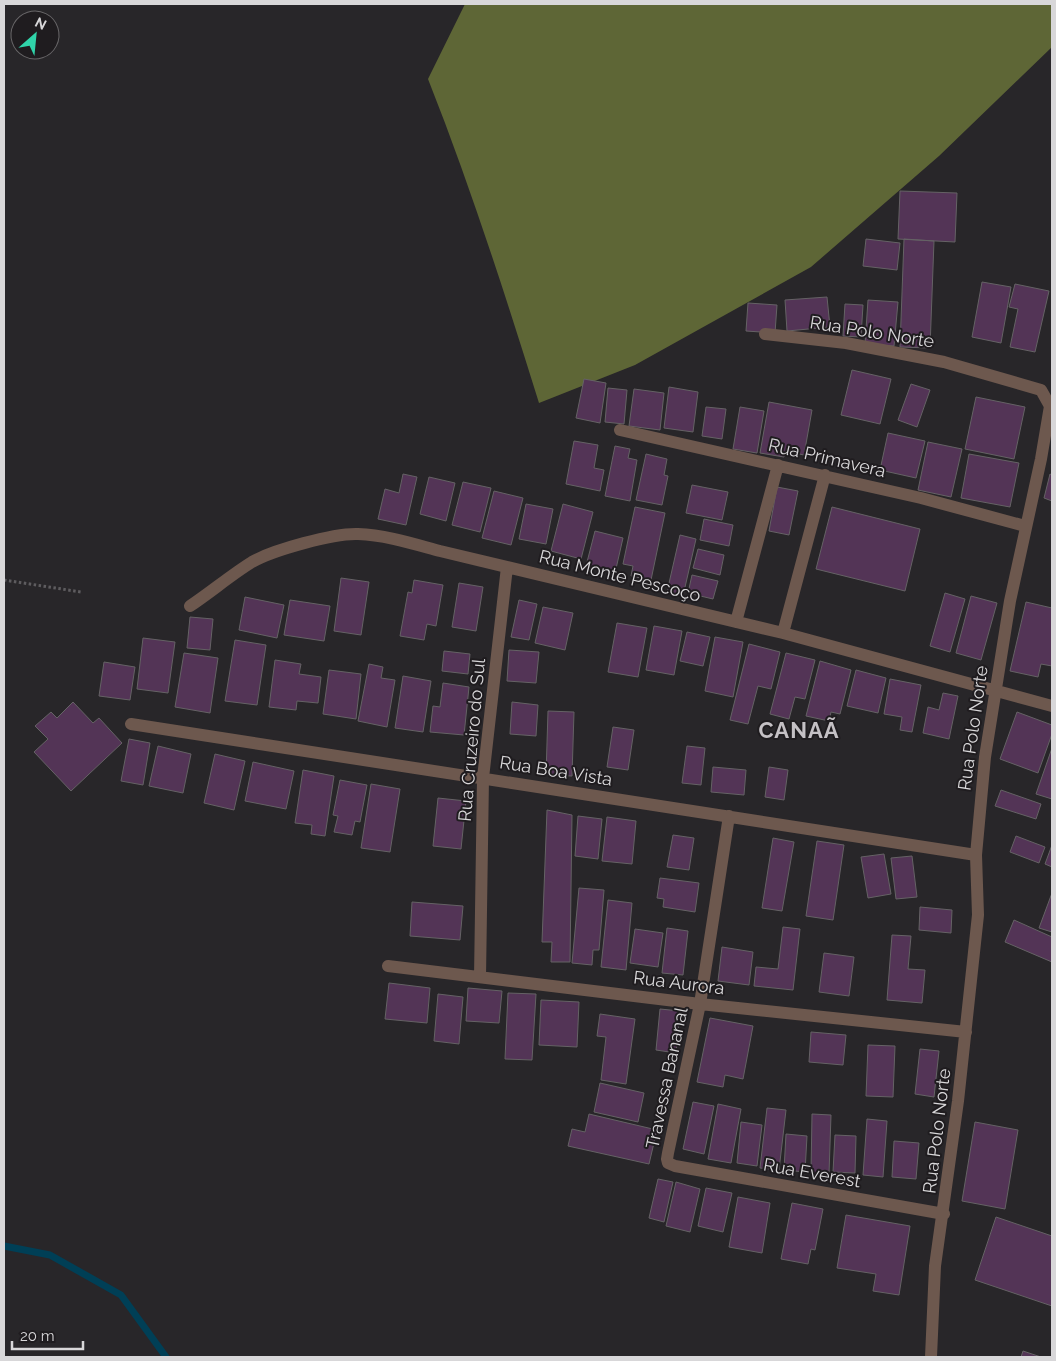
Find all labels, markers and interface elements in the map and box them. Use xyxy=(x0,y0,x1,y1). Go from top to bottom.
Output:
north arrow xyxy=(10,10,60,60)
text: N xyxy=(33,14,49,33)
street label: Rua Polo Norte xyxy=(808,311,936,352)
street label: Rua Primavera xyxy=(766,434,888,481)
street label: Rua Monte Pescoço xyxy=(537,545,703,606)
street label: Rua Cruzeiro do Sul xyxy=(454,657,489,822)
street label: Rua Polo Norte xyxy=(953,664,992,792)
district label: CANAÃ xyxy=(758,717,840,743)
street label: Rua Boa Vista xyxy=(498,751,614,790)
street label: Rua Aurora xyxy=(632,966,726,999)
street label: Travessa Bananal xyxy=(641,1005,692,1151)
street label: Rua Polo Norte xyxy=(918,1067,955,1195)
street label: Rua Everest xyxy=(762,1154,862,1191)
scale bar xyxy=(12,1318,84,1350)
text: 20 m xyxy=(20,1327,55,1345)

